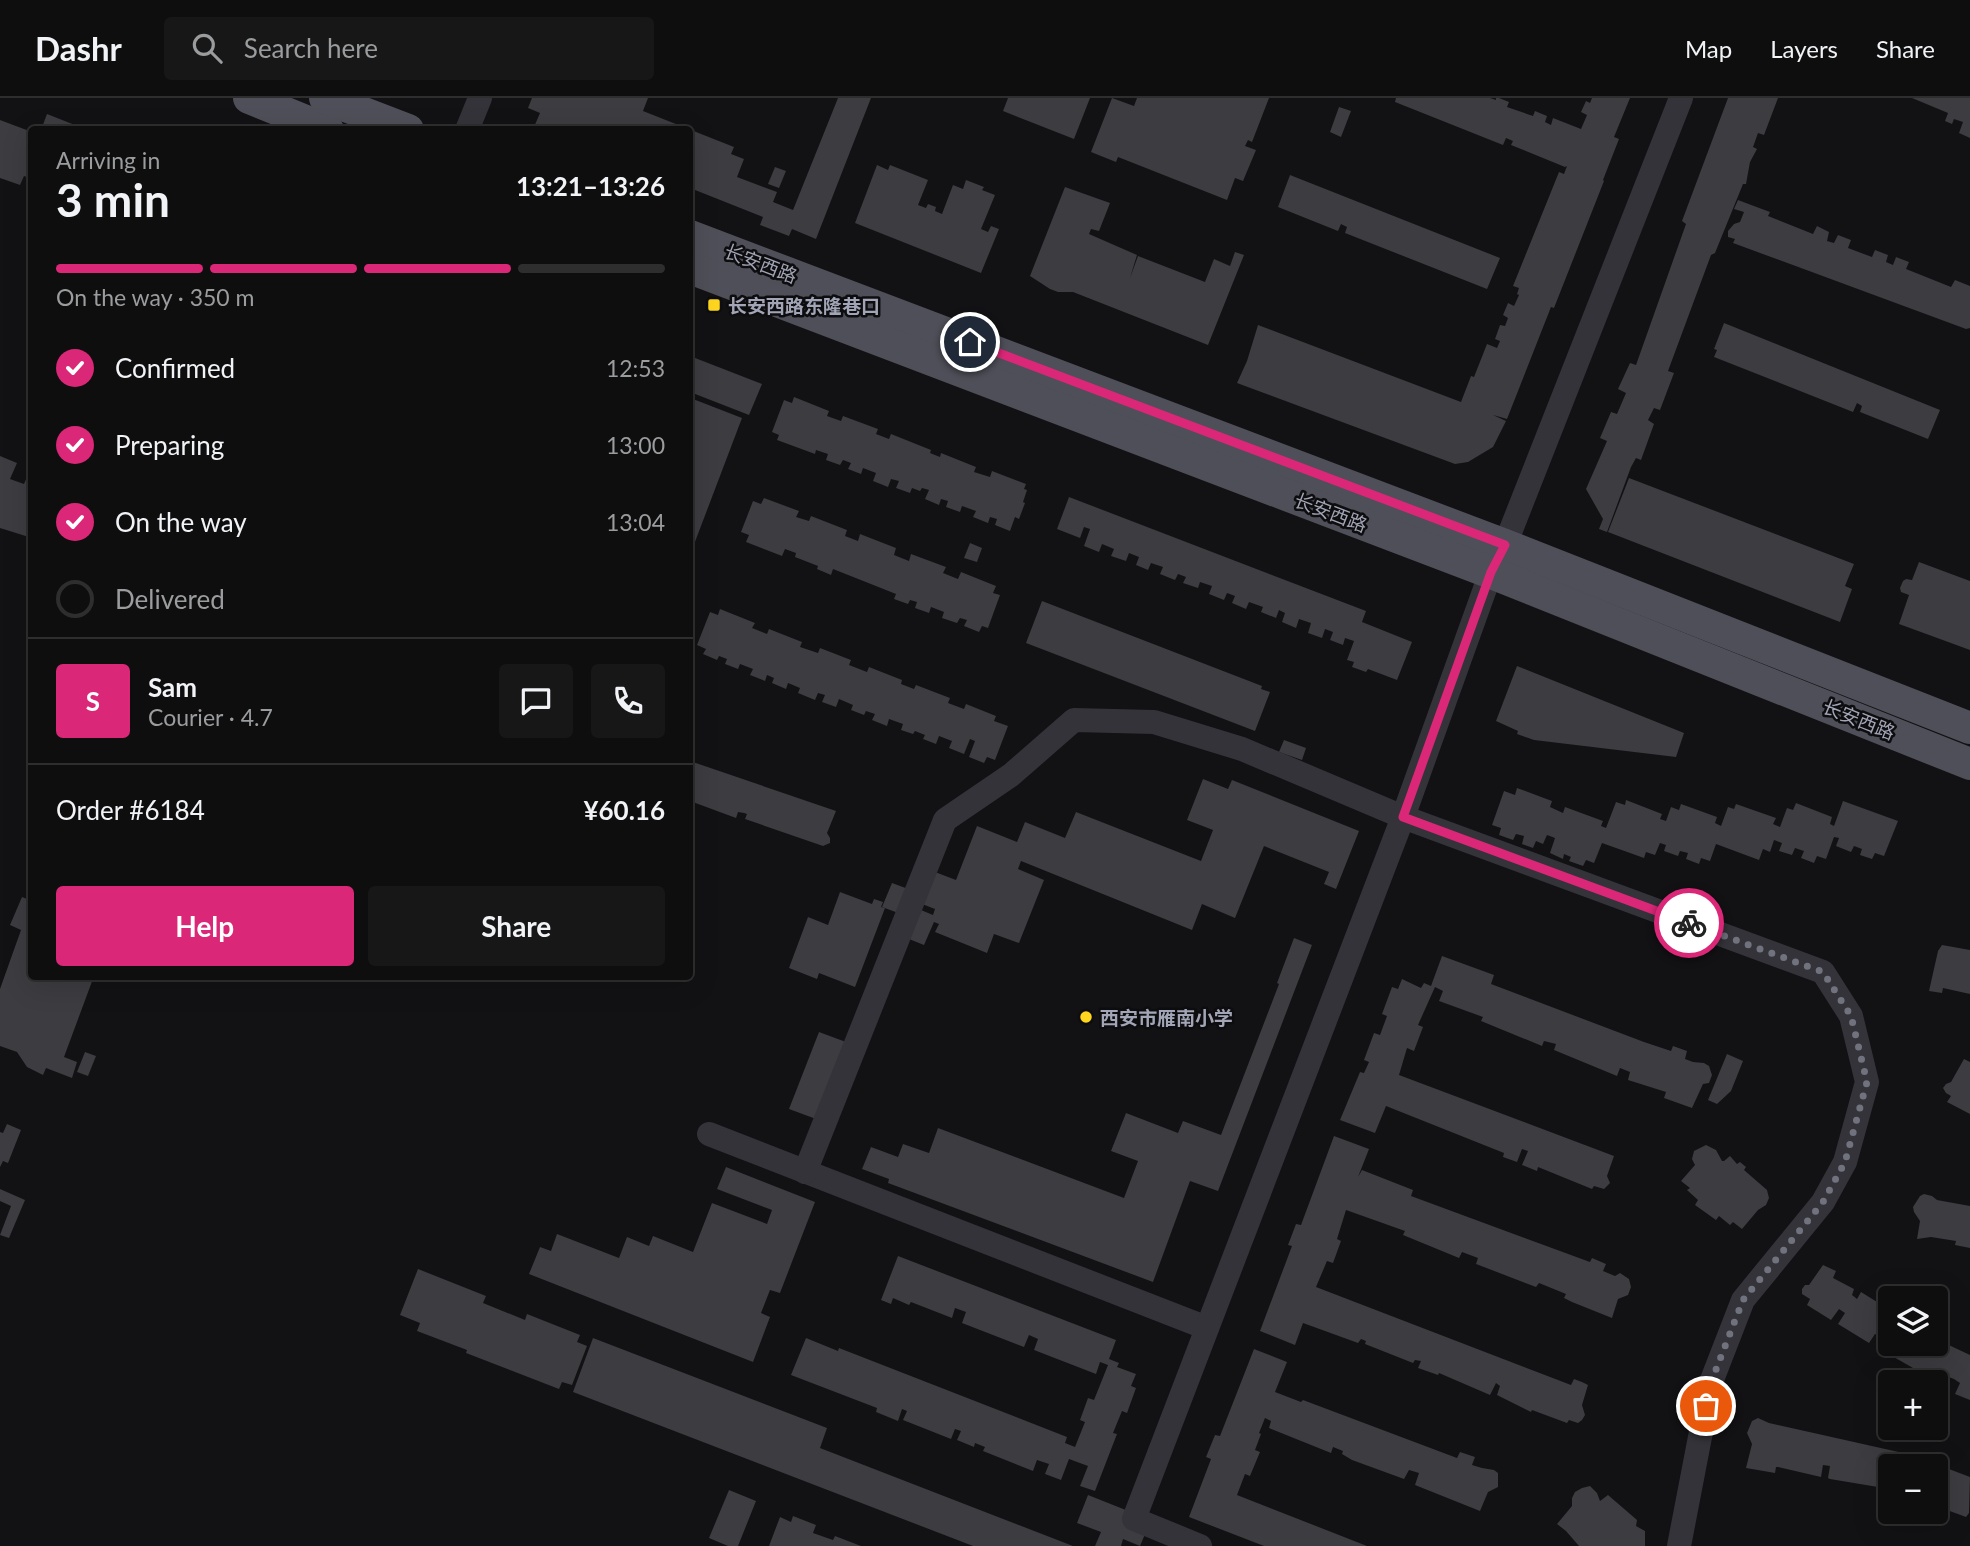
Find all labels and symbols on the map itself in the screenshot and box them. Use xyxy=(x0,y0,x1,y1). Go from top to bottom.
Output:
street label: 长安西路 xyxy=(721,239,801,287)
place label: 长安西路东隆巷口 xyxy=(728,294,880,317)
marker: 长安西路东隆巷口 xyxy=(706,297,722,313)
pin xyxy=(940,312,1000,372)
street label: 长安西路 xyxy=(1291,488,1371,536)
street label: 长安西路 xyxy=(1819,694,1899,744)
courier xyxy=(1654,888,1724,958)
place label: 西安市雁南小学 xyxy=(1100,1006,1233,1029)
marker: 西安市雁南小学 xyxy=(1078,1009,1094,1025)
pin xyxy=(1676,1376,1736,1436)

